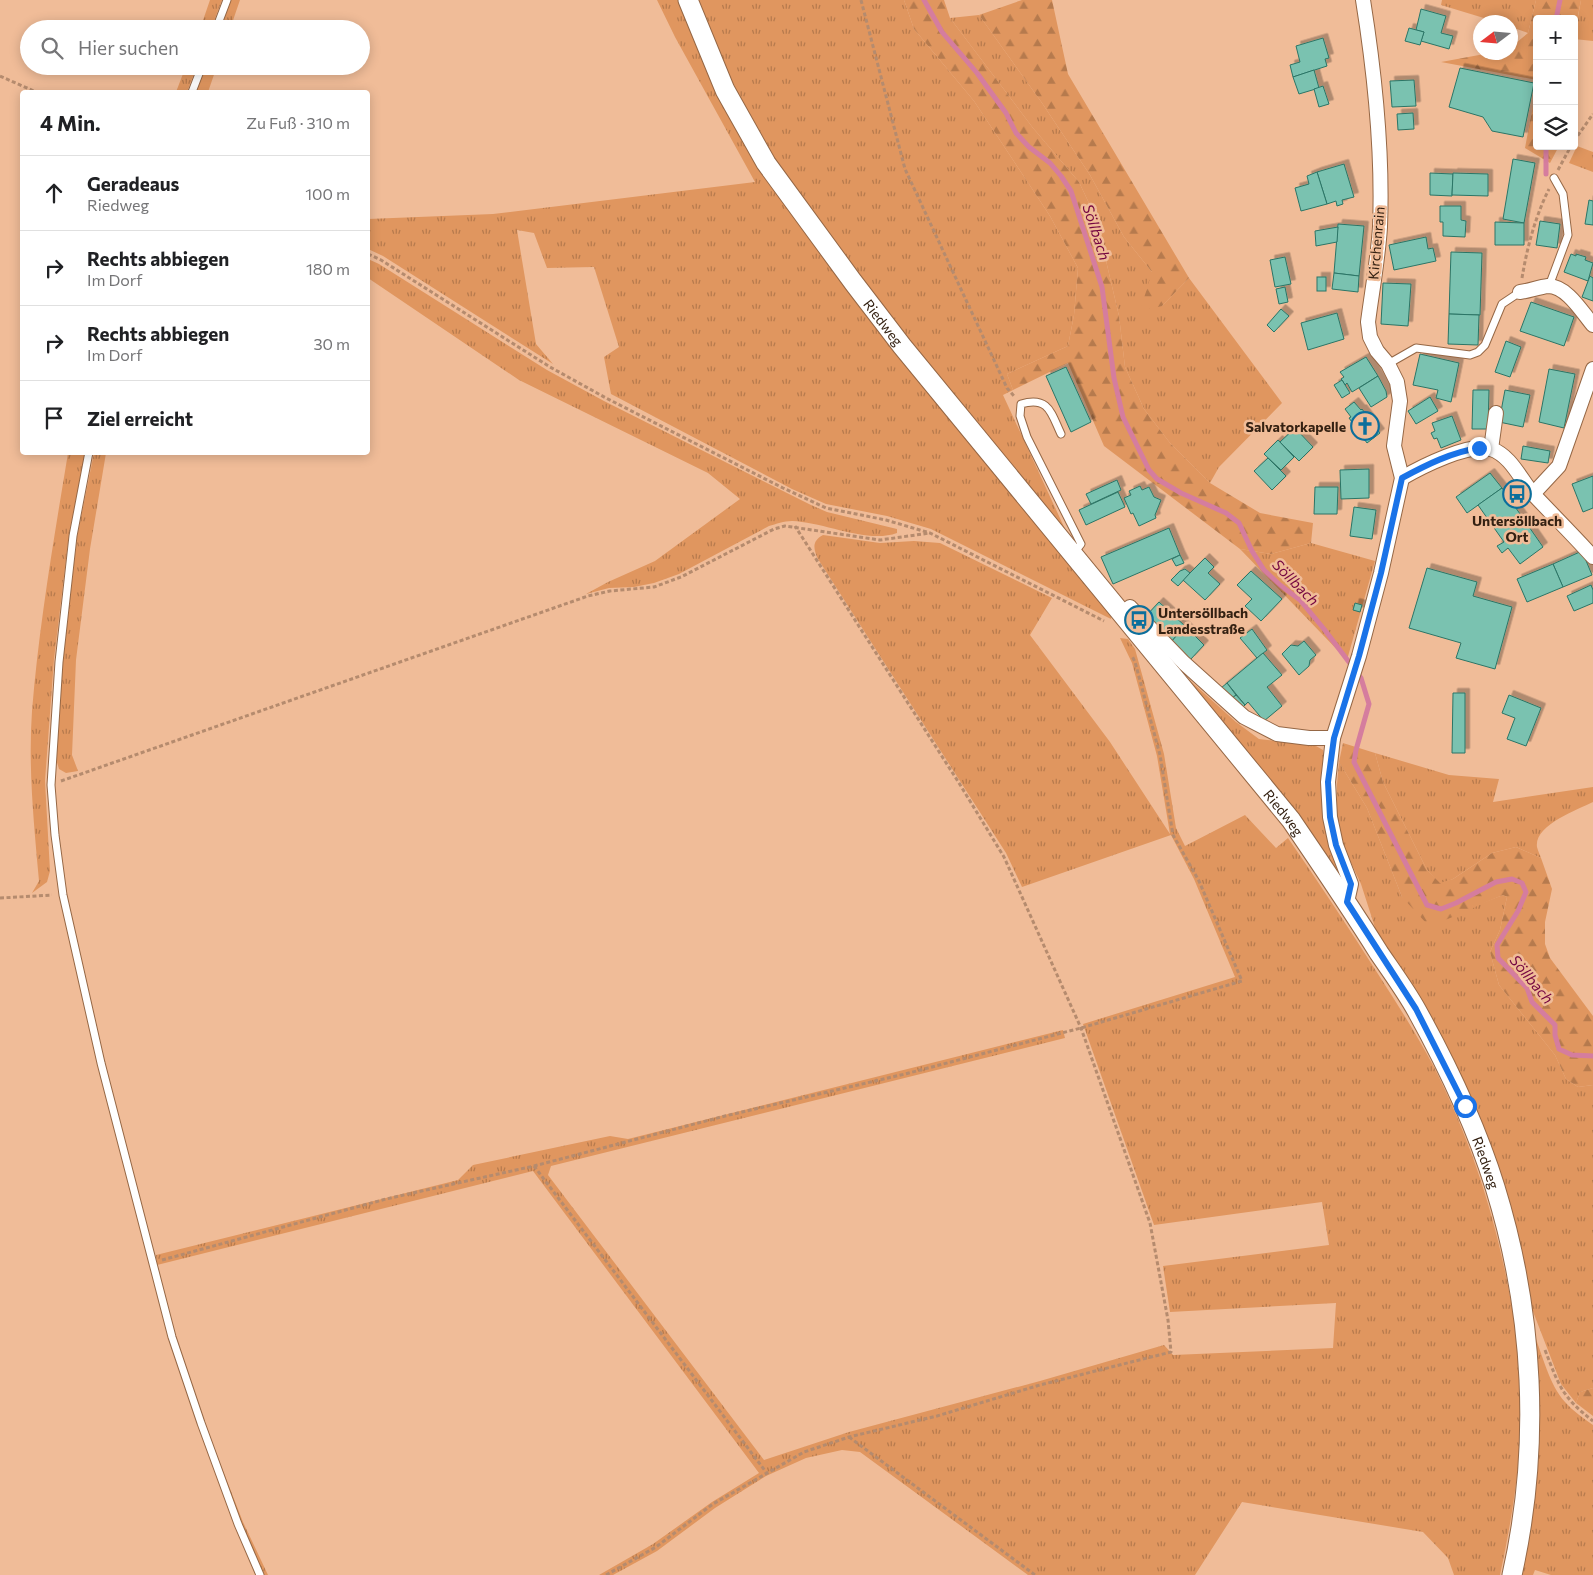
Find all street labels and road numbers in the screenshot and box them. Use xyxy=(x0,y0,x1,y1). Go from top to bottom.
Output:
street label: Kirchenrain xyxy=(1364,206,1388,280)
street label: Riedweg xyxy=(860,295,907,349)
street label: Riedweg xyxy=(1261,786,1308,839)
street label: Riedweg xyxy=(1469,1134,1504,1191)

